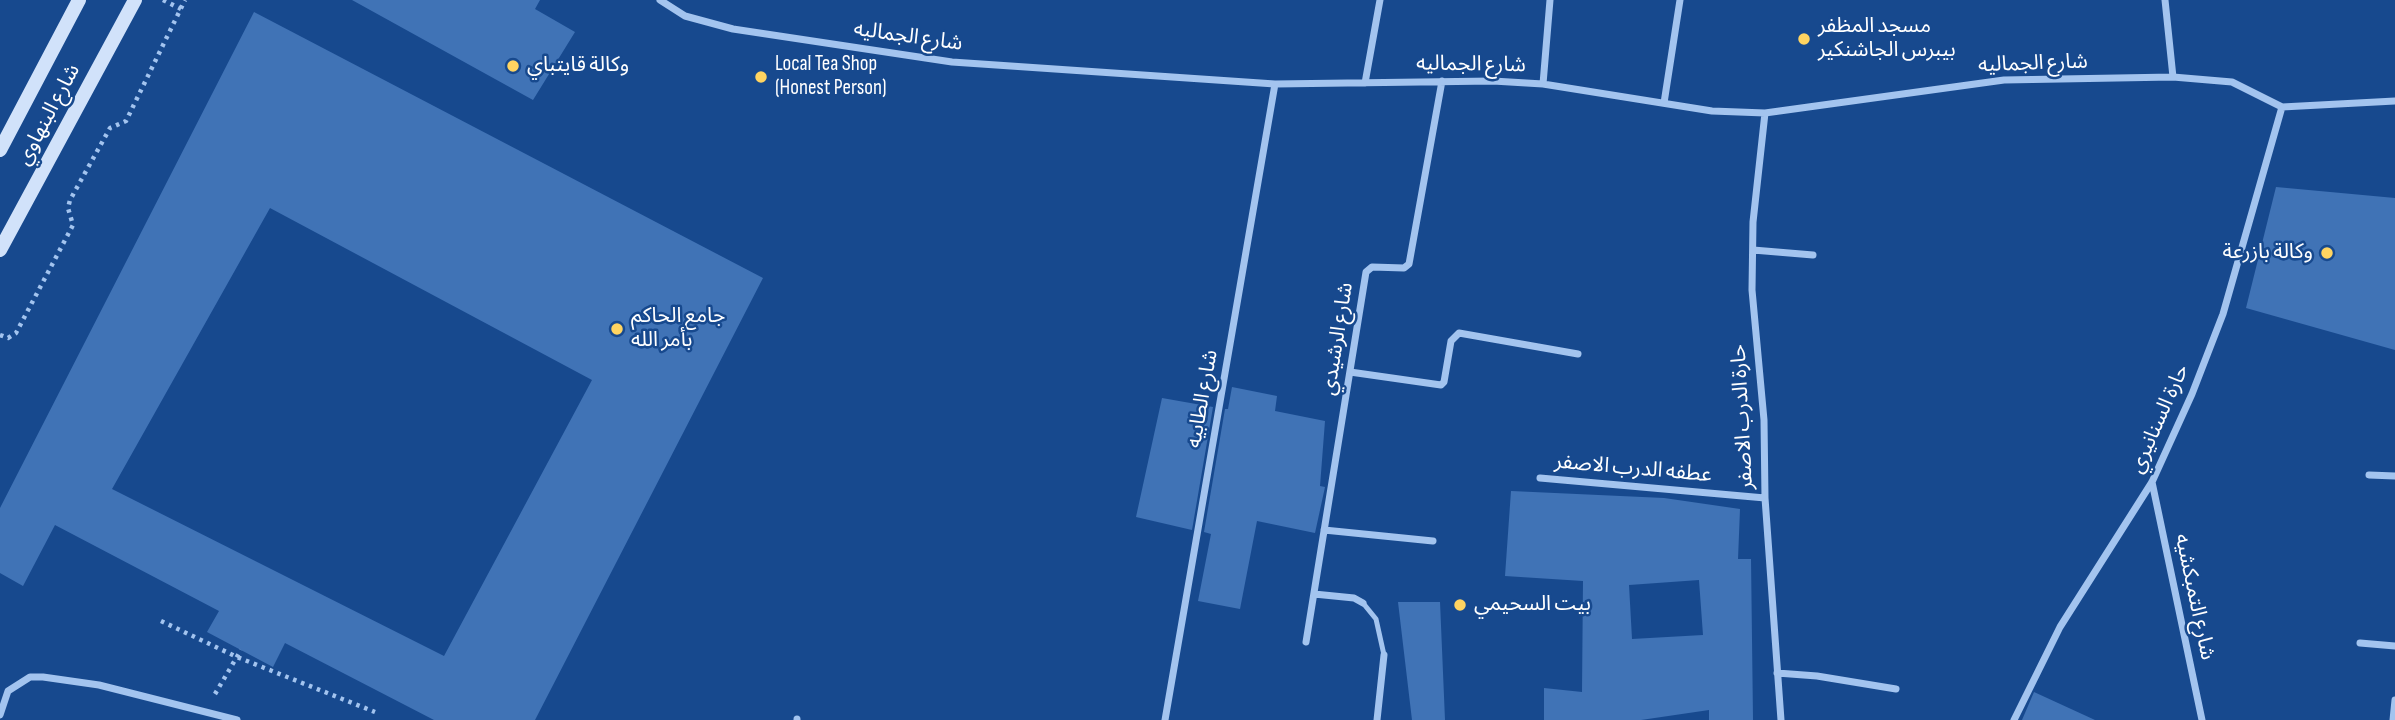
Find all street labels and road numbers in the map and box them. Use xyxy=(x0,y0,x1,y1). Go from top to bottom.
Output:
street label: شارع الجماليه xyxy=(852,17,964,57)
street label: شارع الجماليه xyxy=(1978,49,2088,79)
street label: شارع الجماليه xyxy=(1416,51,1526,79)
street label: شارع البنهاوي xyxy=(12,60,86,170)
street label: شارع الرشيدي xyxy=(1317,281,1359,397)
street label: حارة الدرب الاصفر xyxy=(1727,344,1759,490)
street label: شارع الطابيه xyxy=(1182,348,1224,450)
street label: حارة السنانيري xyxy=(2125,361,2195,477)
street label: عطفه الدرب الاصفر xyxy=(1553,450,1713,488)
street label: شارع التمبكشيه xyxy=(2168,532,2220,662)

